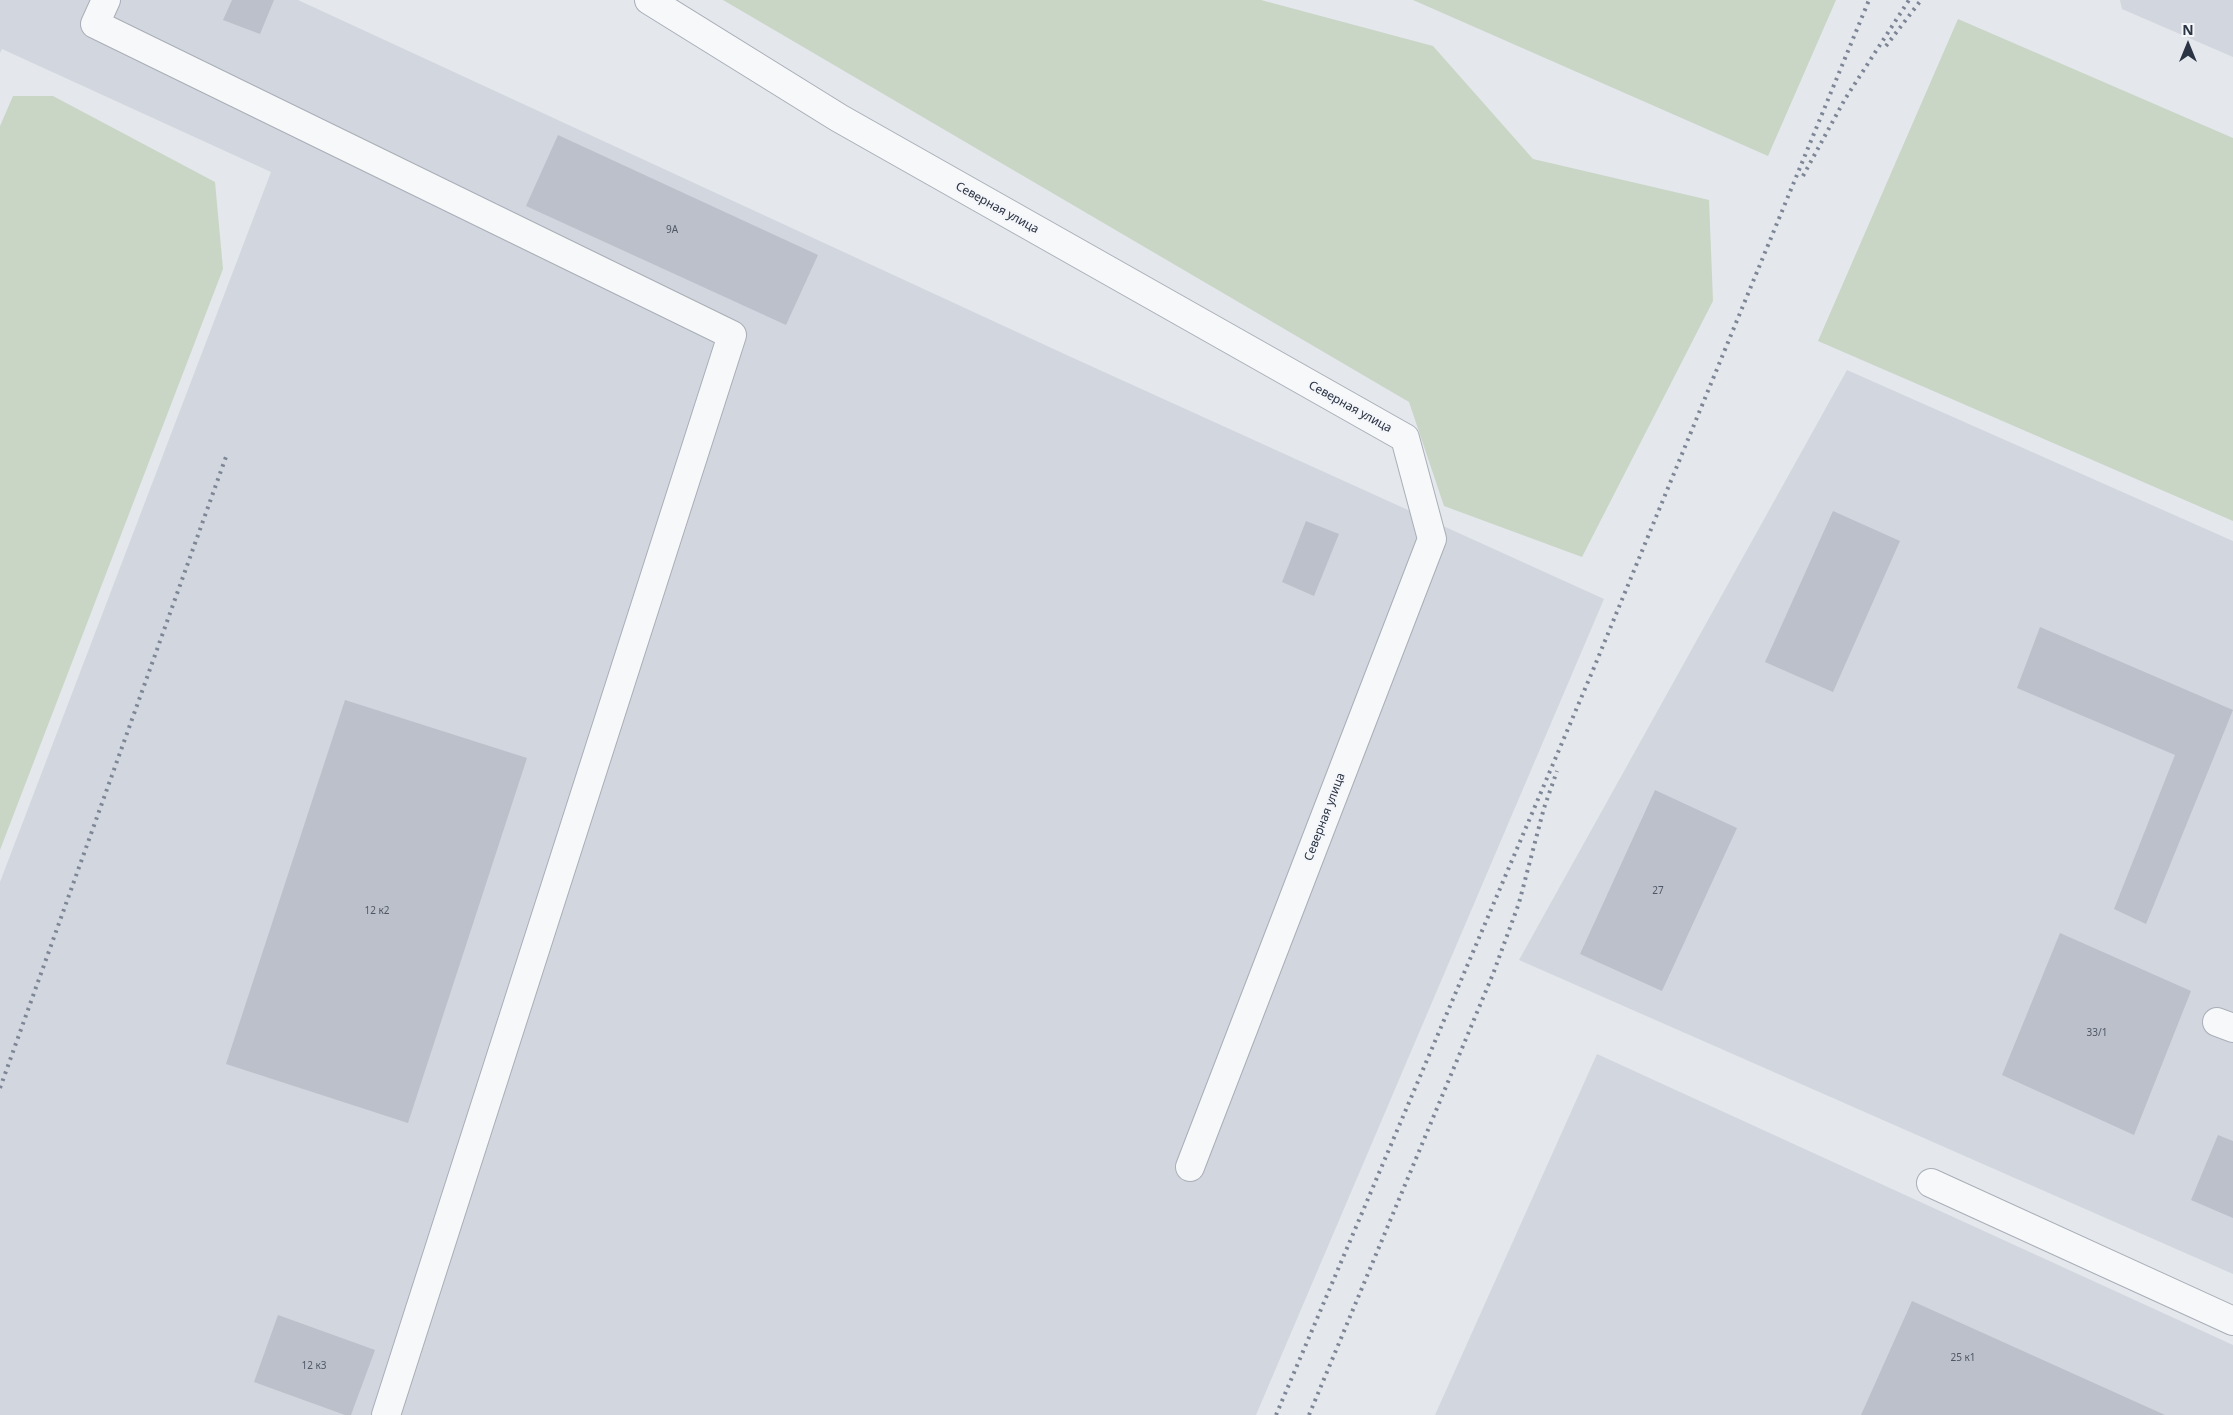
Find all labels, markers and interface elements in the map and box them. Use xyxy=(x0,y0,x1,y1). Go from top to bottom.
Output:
north arrow xyxy=(2163,20,2213,70)
text: N xyxy=(2182,20,2194,39)
street label: Северная улица xyxy=(953,179,1041,237)
house number: 9А xyxy=(666,224,678,236)
street label: Северная улица xyxy=(1306,378,1394,436)
street label: Северная улица xyxy=(1302,771,1348,863)
house number: 27 xyxy=(1652,885,1664,897)
house number: 12 к2 xyxy=(364,905,390,917)
house number: 33/1 xyxy=(2087,1027,2107,1039)
house number: 25 к1 xyxy=(1950,1352,1976,1364)
house number: 12 к3 xyxy=(301,1360,327,1372)

